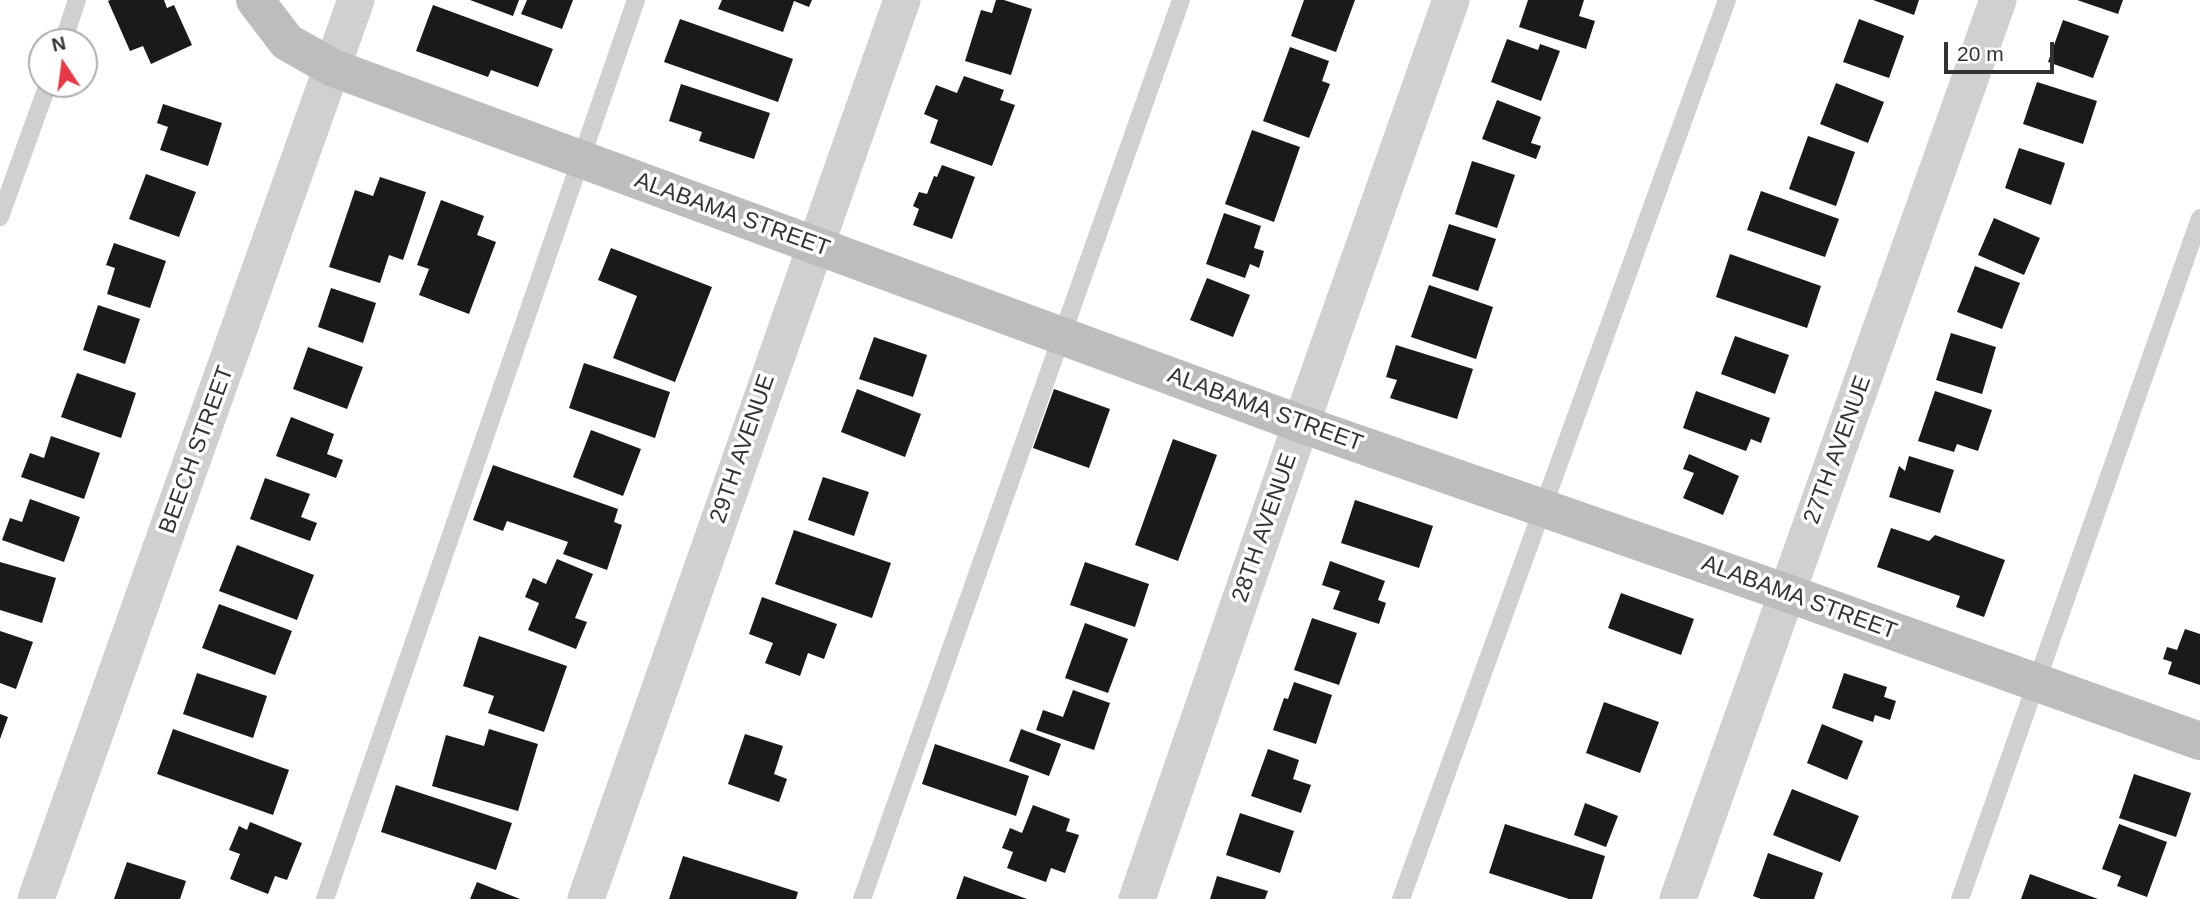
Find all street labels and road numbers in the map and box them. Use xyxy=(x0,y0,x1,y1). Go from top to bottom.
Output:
street label: ALABAMA STREET xyxy=(631,167,833,263)
street label: BEECH STREET xyxy=(154,362,240,538)
street label: ALABAMA STREET xyxy=(1164,362,1366,458)
street label: 29TH AVENUE xyxy=(705,371,781,527)
street label: 27TH AVENUE xyxy=(1798,372,1878,528)
street label: 28TH AVENUE xyxy=(1227,450,1303,606)
street label: ALABAMA STREET xyxy=(1698,550,1900,646)

